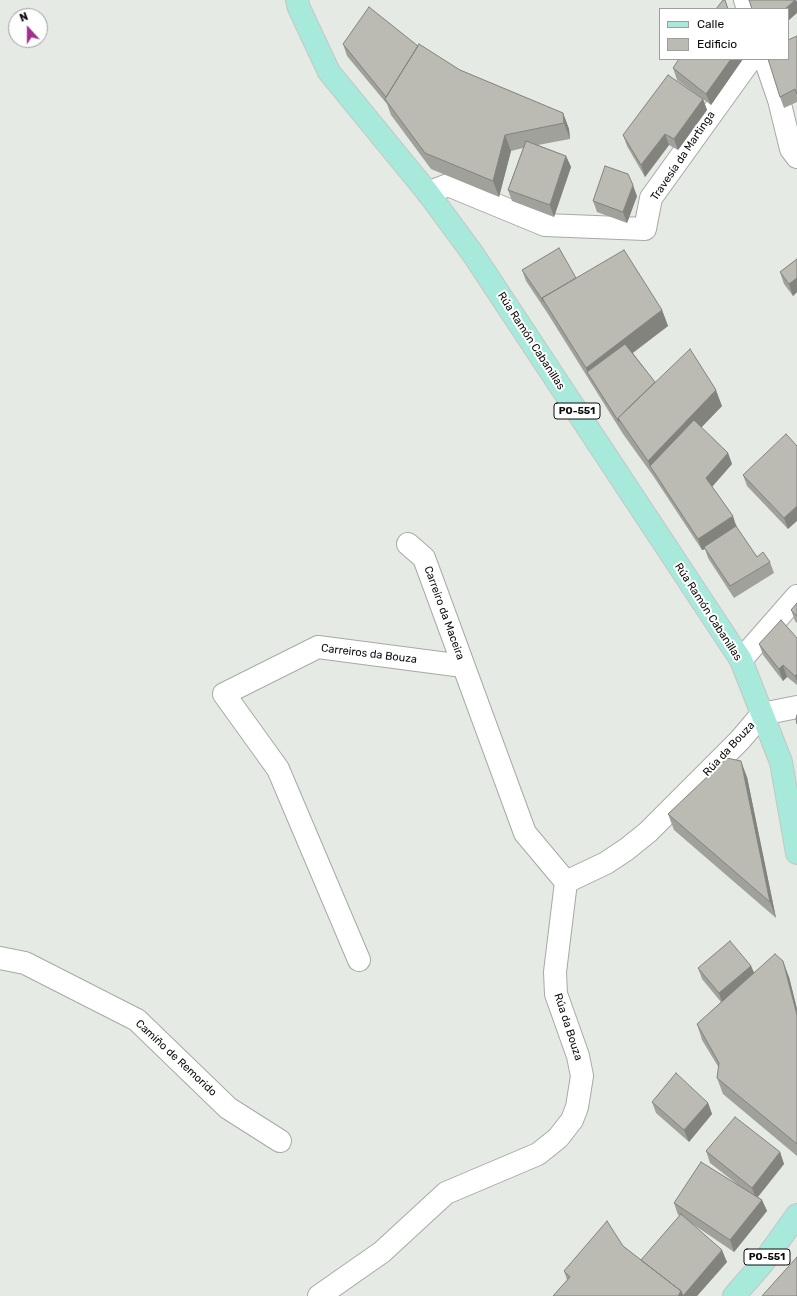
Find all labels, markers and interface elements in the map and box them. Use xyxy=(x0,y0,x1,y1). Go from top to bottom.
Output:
north arrow xyxy=(8,8,48,48)
legend xyxy=(659,8,789,60)
text: N xyxy=(18,10,30,25)
text: Calle xyxy=(697,17,724,31)
text: Edificio xyxy=(697,37,737,51)
street label: Travesía da Martinga xyxy=(648,109,718,203)
street label: Rúa Ramón Cabanillas xyxy=(495,290,567,392)
road number: PO-551 xyxy=(554,403,600,419)
street label: Rúa Ramón Cabanillas xyxy=(672,561,744,663)
street label: Carreiro da Maceira xyxy=(421,564,467,662)
street label: Carreiros da Bouza xyxy=(320,642,418,666)
street label: Rúa da Bouza xyxy=(700,719,758,779)
street label: Rúa da Bouza xyxy=(551,992,585,1062)
street label: Camiño de Remorido xyxy=(133,1017,219,1099)
road number: PO-551 xyxy=(744,1249,790,1265)

